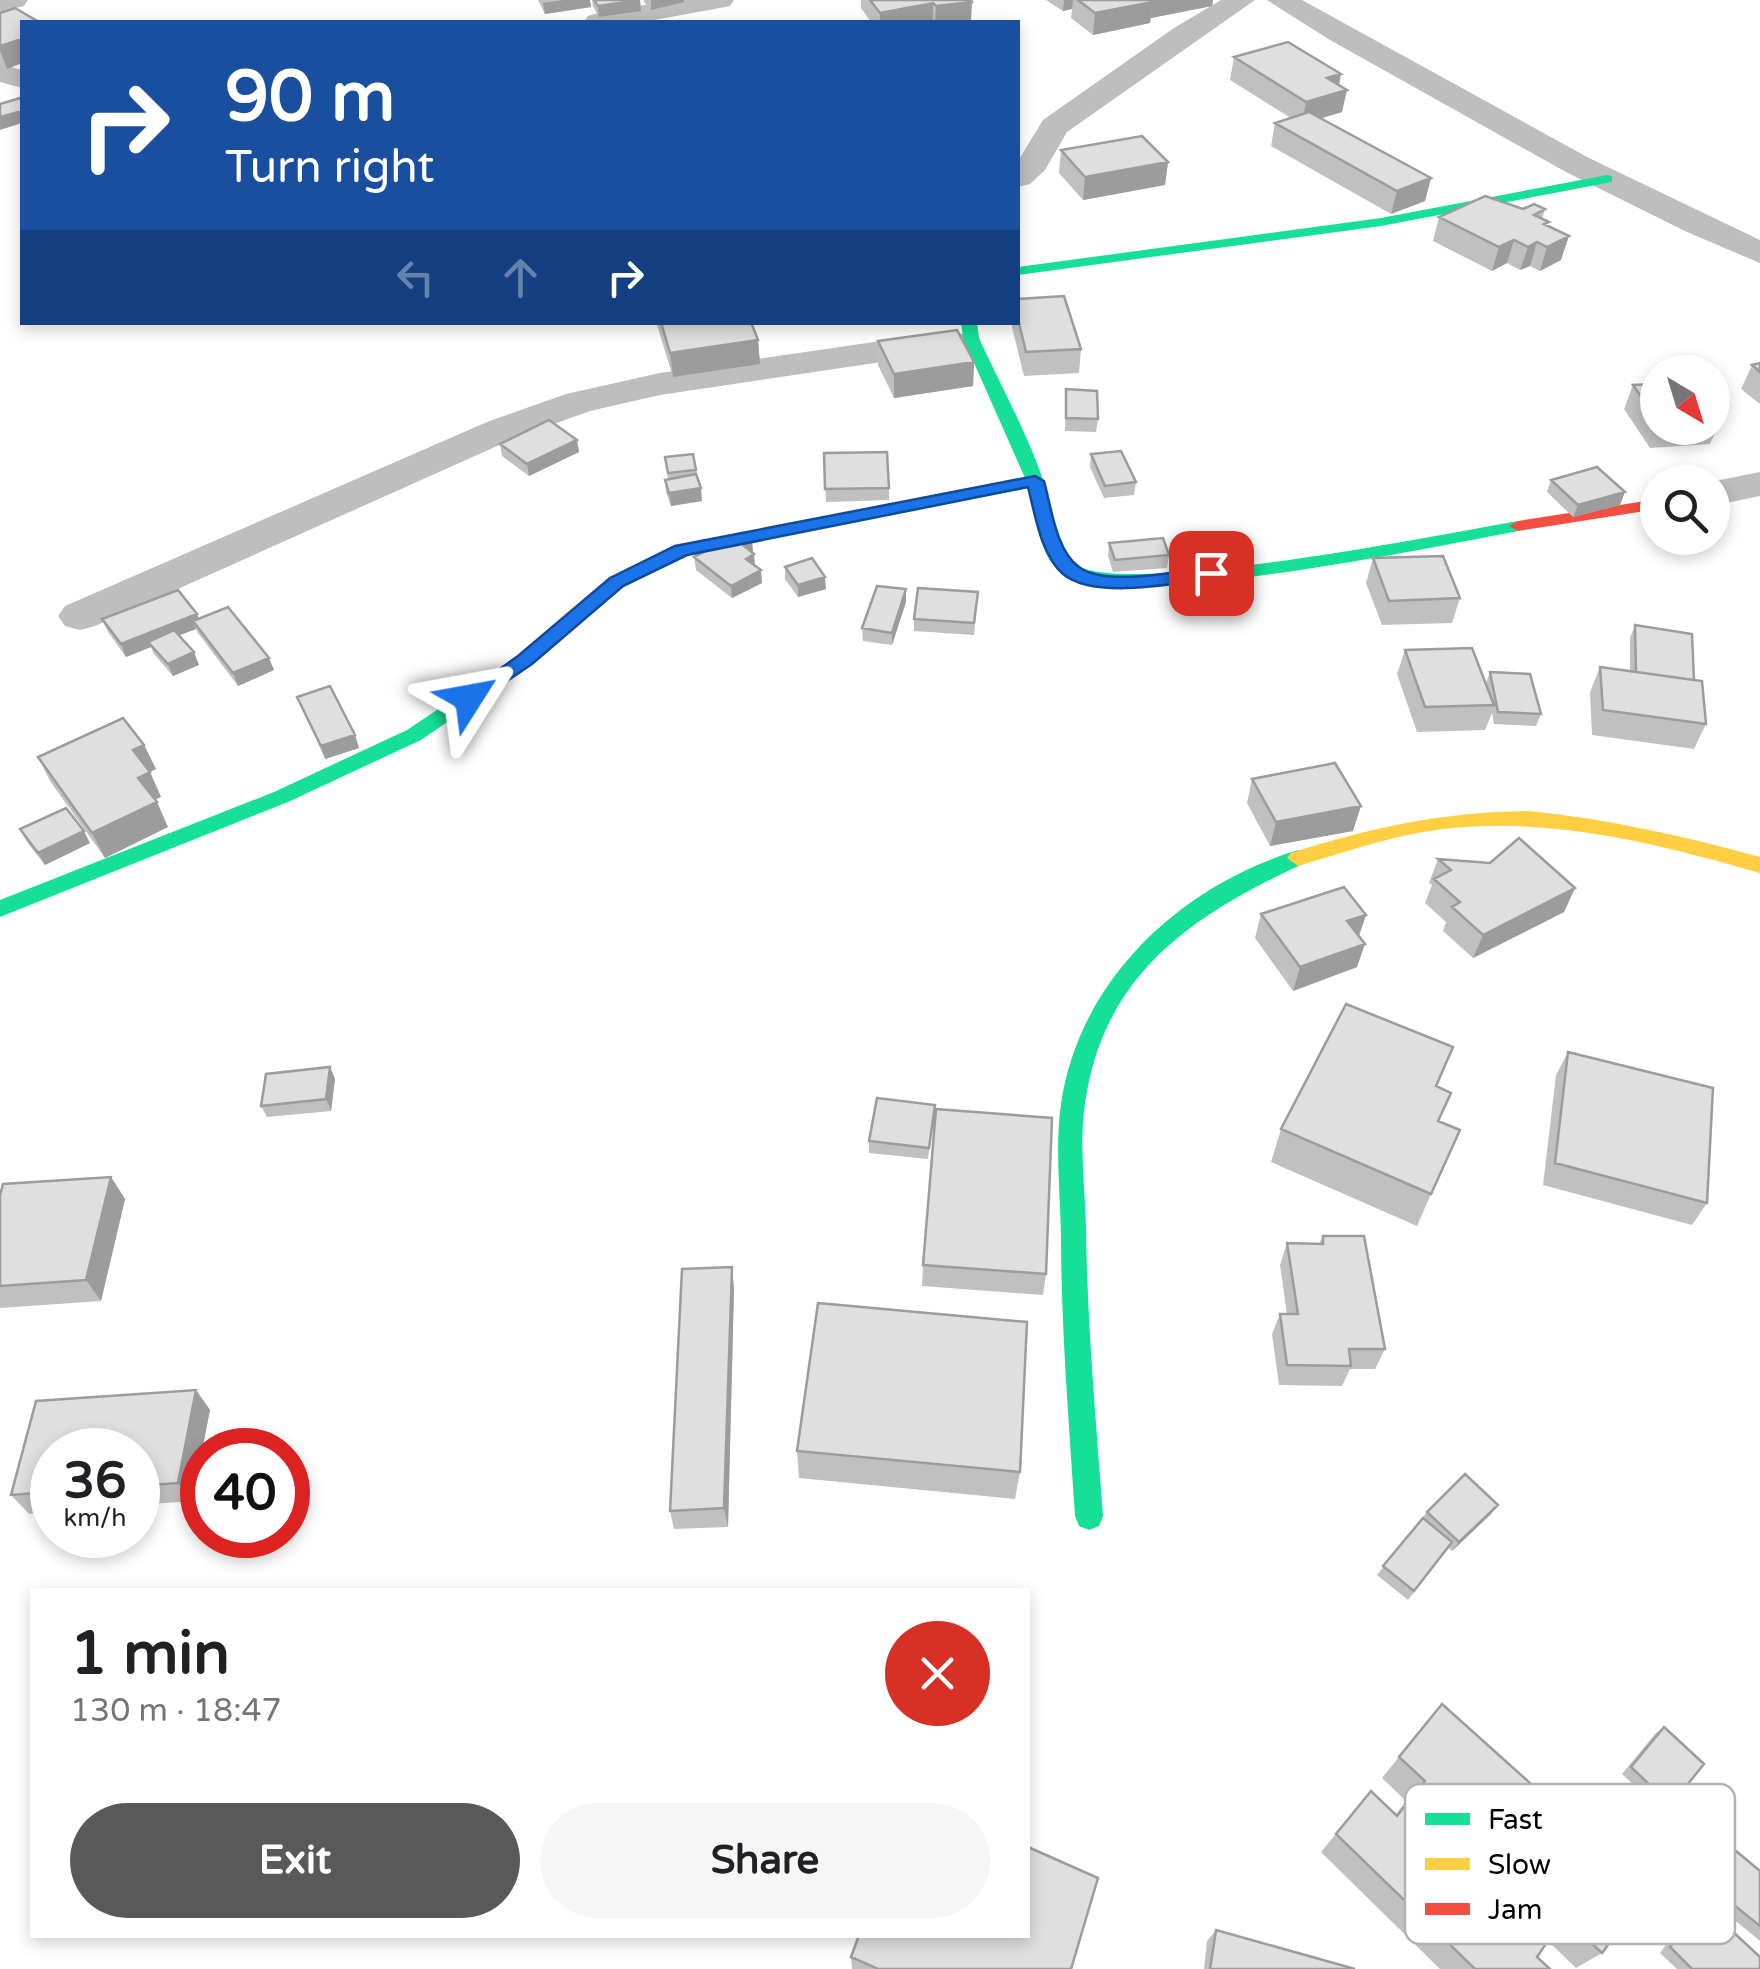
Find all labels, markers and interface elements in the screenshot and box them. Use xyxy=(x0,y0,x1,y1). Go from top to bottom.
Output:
text: 90 m xyxy=(225,56,395,140)
icon: right xyxy=(60,60,190,190)
text: Turn right xyxy=(225,141,434,195)
icon: left xyxy=(388,250,443,305)
icon: ahead xyxy=(493,250,548,305)
icon: right xyxy=(598,250,653,305)
north arrow xyxy=(1640,355,1730,445)
map controls xyxy=(1640,355,1730,555)
button: search xyxy=(1640,465,1730,555)
pin xyxy=(1169,531,1254,616)
icon: arrive xyxy=(1184,546,1239,601)
position arrow xyxy=(417,646,521,750)
speed limit sign: 40 xyxy=(180,1428,310,1558)
text: 36 xyxy=(64,1451,126,1511)
text: km/h xyxy=(64,1503,126,1533)
text: 1 min xyxy=(70,1618,230,1690)
button: close xyxy=(885,1621,990,1726)
text: 130 m · 18:47 xyxy=(70,1692,282,1730)
legend xyxy=(1405,1784,1735,1944)
button: Exit xyxy=(70,1803,520,1918)
button: Share xyxy=(540,1803,990,1918)
text: Fast xyxy=(1488,1803,1543,1837)
text: Slow xyxy=(1488,1848,1551,1882)
text: Jam xyxy=(1488,1893,1543,1927)

